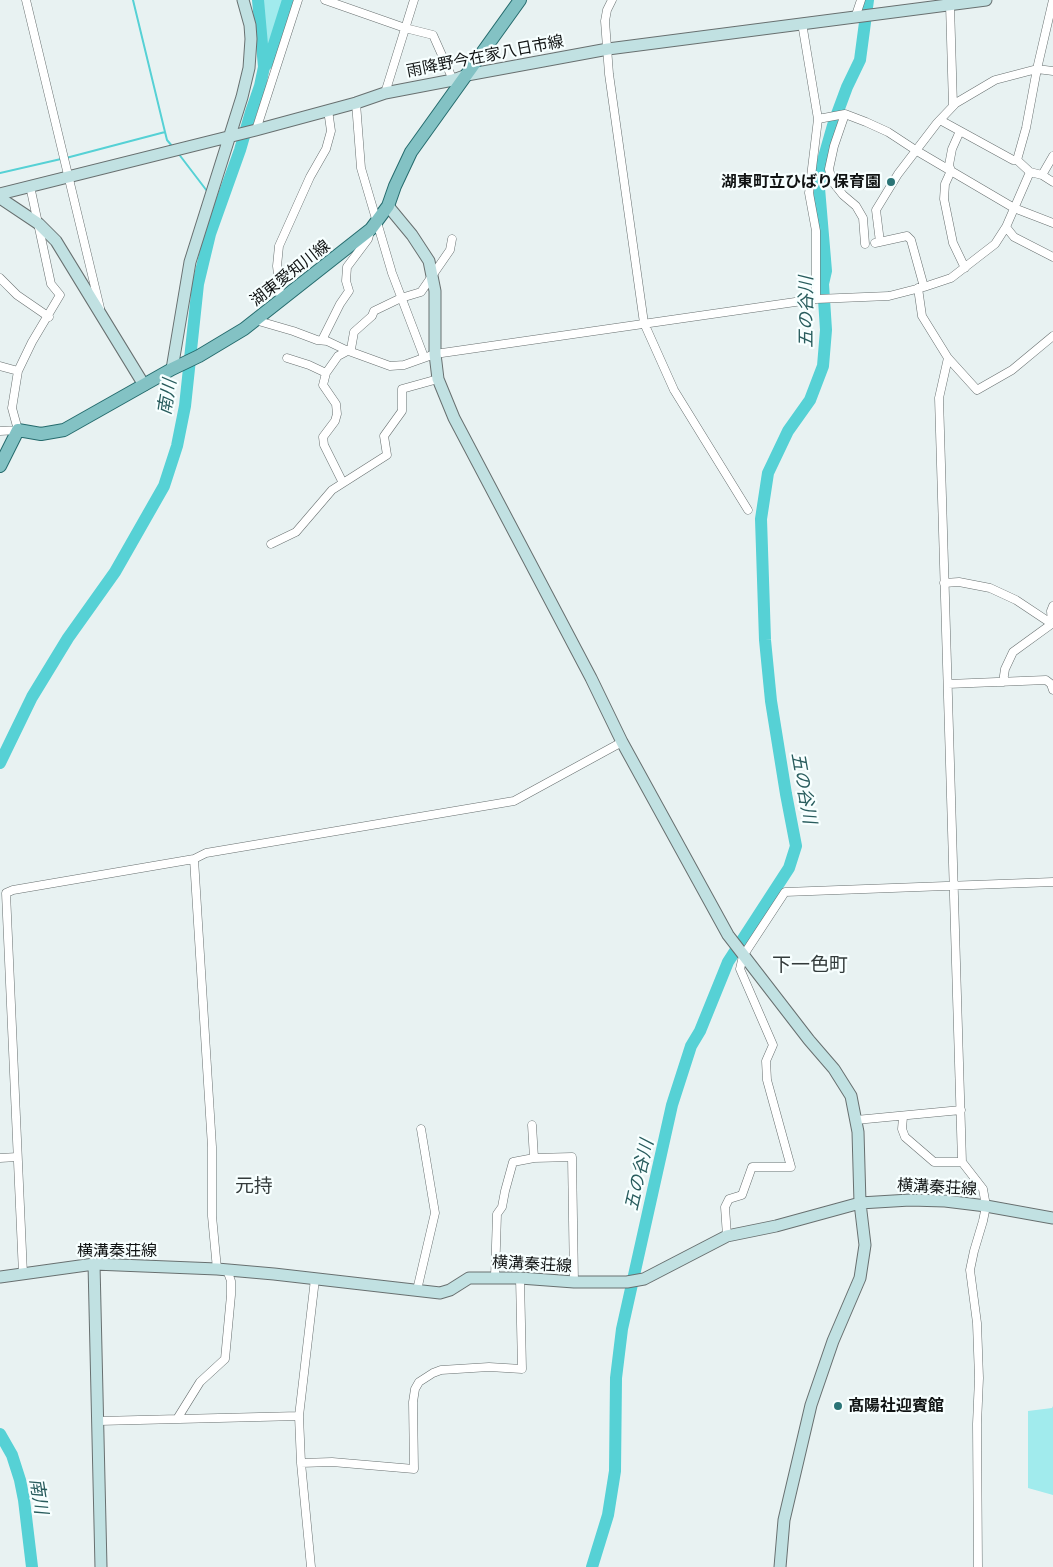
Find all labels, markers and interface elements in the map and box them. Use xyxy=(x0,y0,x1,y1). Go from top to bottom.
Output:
street label: 雨降野今在家八日市線 xyxy=(405,31,565,81)
place label: 湖東町立ひばり保育園 xyxy=(721,172,881,192)
marker: 湖東町立ひばり保育園 xyxy=(885,176,897,188)
street label: 湖東愛知川線 xyxy=(246,236,334,310)
water label: 五の谷川 xyxy=(795,276,817,348)
water label: 南川 xyxy=(154,378,180,416)
water label: 五の谷川 xyxy=(787,751,821,825)
district label: 下一色町 xyxy=(772,954,848,976)
water label: 五の谷川 xyxy=(620,1137,658,1213)
district label: 元持 xyxy=(235,1175,273,1197)
street label: 横溝秦荘線 xyxy=(897,1175,977,1199)
street label: 横溝秦荘線 xyxy=(77,1241,157,1261)
street label: 横溝秦荘線 xyxy=(492,1252,572,1276)
place label: 髙陽社迎賓館 xyxy=(848,1396,944,1416)
marker: 髙陽社迎賓館 xyxy=(832,1400,844,1412)
water label: 南川 xyxy=(26,1477,52,1515)

